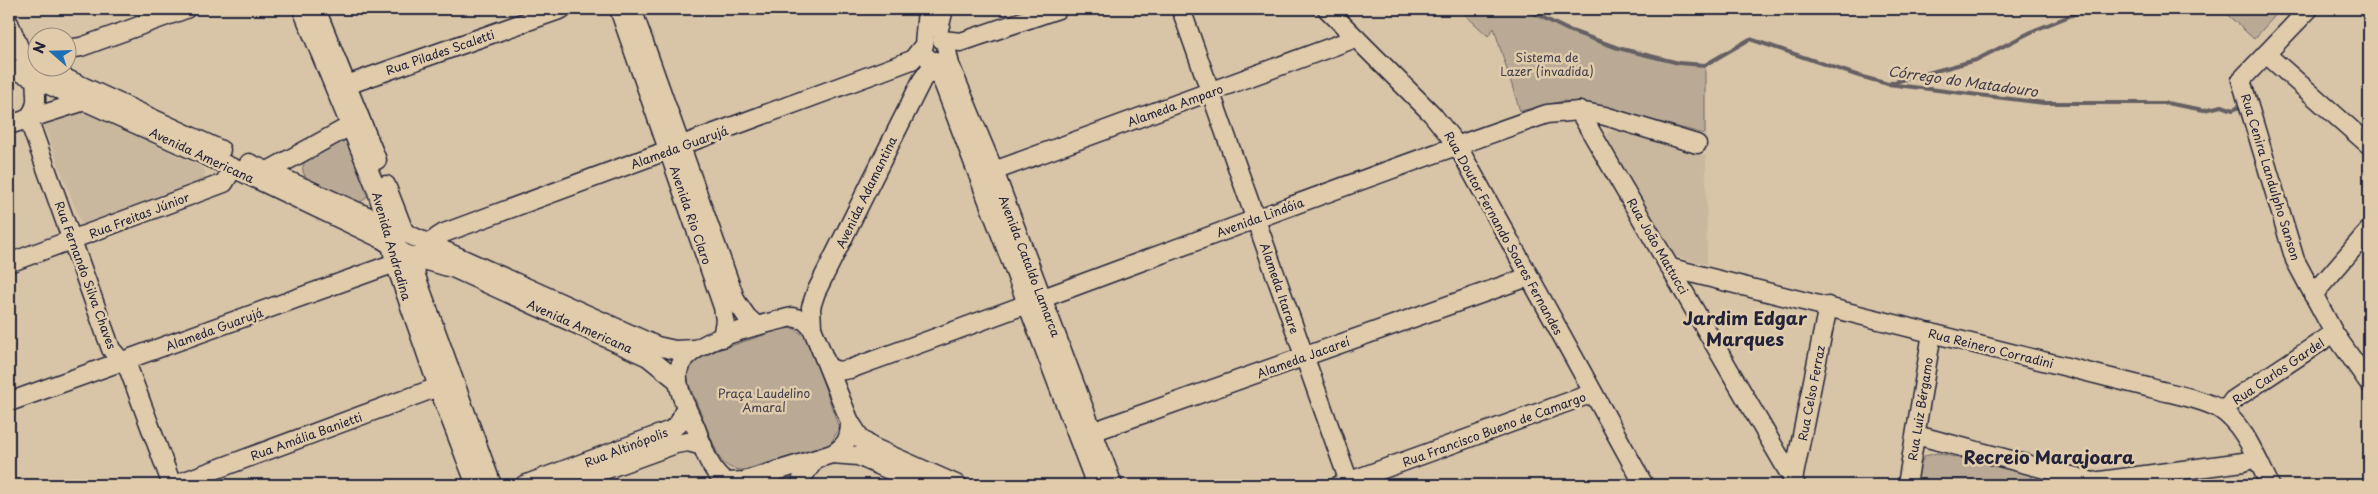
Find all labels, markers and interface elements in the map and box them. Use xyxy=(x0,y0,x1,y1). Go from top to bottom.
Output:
street label: Rua Pilades Scaletti xyxy=(383,25,497,79)
north arrow xyxy=(28,28,78,78)
text: N xyxy=(28,39,51,56)
park label: Sistema de Lazer (invadida) xyxy=(1500,48,1594,80)
water label: Córrego do Matadouro xyxy=(1887,60,2040,102)
street label: Alameda Amparo xyxy=(1125,79,1226,131)
street label: Rua Cenira Landulpho Sanson xyxy=(2237,91,2305,263)
street label: Alameda Guarujá xyxy=(628,121,731,173)
street label: Avenida Americana xyxy=(147,123,258,187)
street label: Rua Doutor Fernando Soares Fernandes xyxy=(1440,128,1568,339)
street label: Avenida Adamantina xyxy=(831,133,901,251)
street label: Avenida Rio Claro xyxy=(666,163,716,267)
street label: Rua Freitas Júnior xyxy=(86,187,192,242)
street label: Avenida Andradina xyxy=(368,190,416,303)
street label: Avenida Cataldo Lamarca xyxy=(995,193,1065,340)
street label: Avenida Lindóia xyxy=(1214,193,1307,241)
street label: Rua João Mattucci xyxy=(1623,194,1693,298)
street label: Rua Fernando Silva Chaves xyxy=(51,198,121,352)
street label: Alameda Itarare xyxy=(1256,240,1304,336)
street label: Avenida Americana xyxy=(524,295,636,357)
street label: Alameda Guarujá xyxy=(163,303,266,355)
district label: Jardim Edgar Marques xyxy=(1683,304,1808,352)
street label: Rua Reinero Corradini xyxy=(1927,324,2055,372)
street label: Alameda Jacareí xyxy=(1254,332,1352,382)
street label: Rua Carlos Gardel xyxy=(2228,333,2328,409)
street label: Rua Celso Ferraz xyxy=(1793,343,1829,442)
street label: Rua Luiz Bérgamo xyxy=(1903,356,1937,462)
park label: Praça Laudelino Amaral xyxy=(718,384,811,416)
street label: Rua Francisco Bueno de Camargo xyxy=(1400,387,1588,471)
street label: Rua Amália Banietti xyxy=(248,407,364,465)
street label: Rua Altinópolis xyxy=(582,423,671,471)
district label: Recreio Marajoara xyxy=(1963,443,2135,470)

